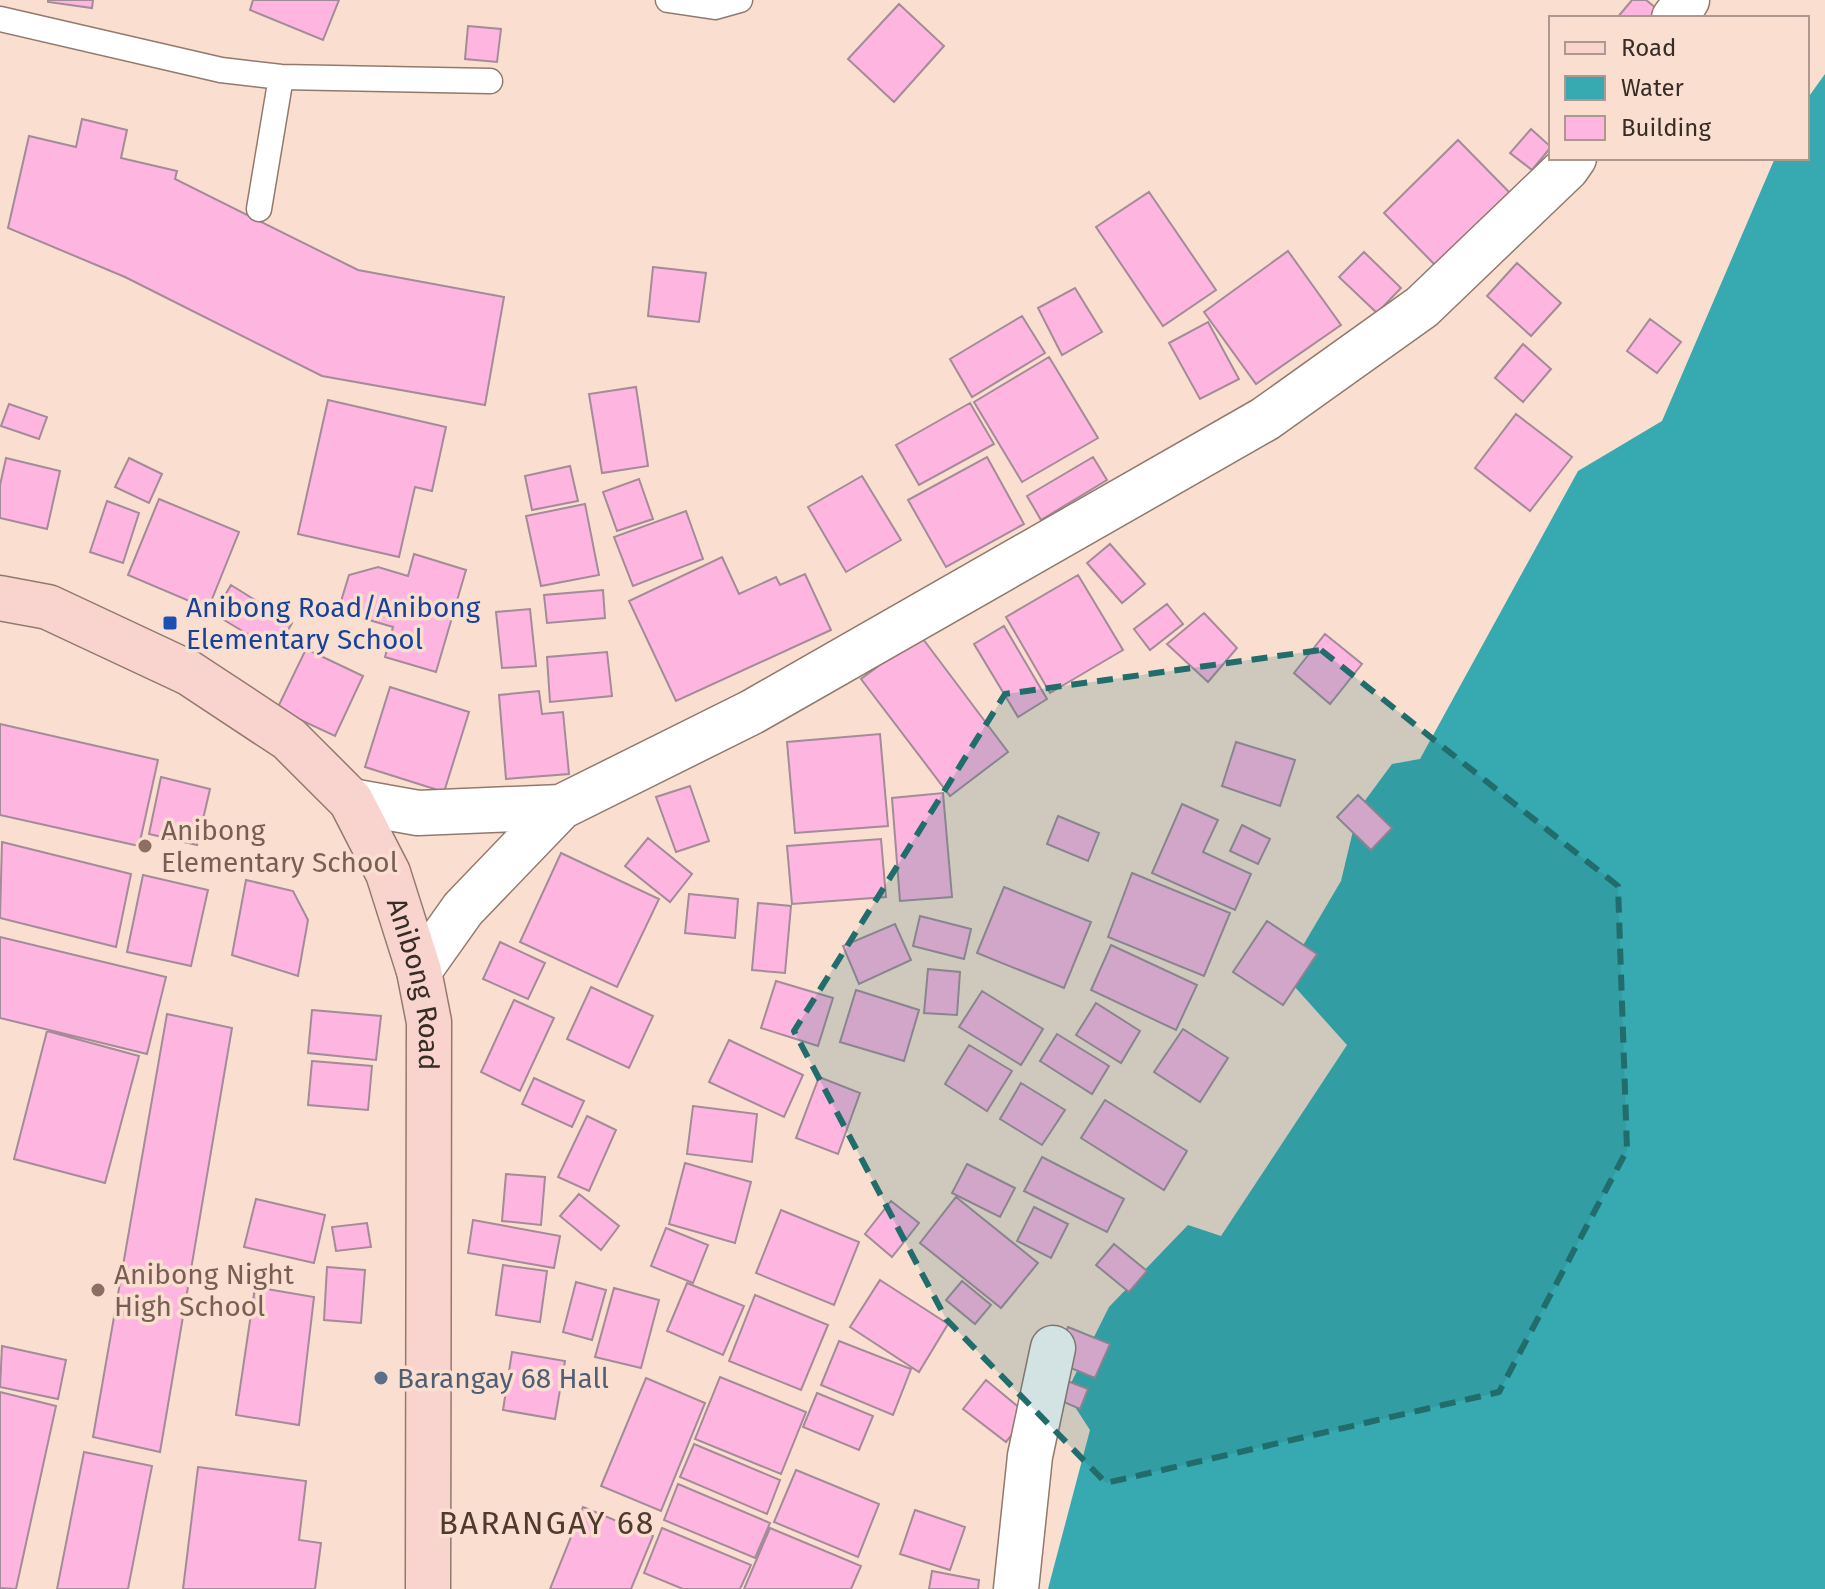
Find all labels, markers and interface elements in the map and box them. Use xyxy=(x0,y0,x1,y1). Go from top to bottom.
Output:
legend xyxy=(1549,16,1809,160)
text: Road xyxy=(1621,34,1676,62)
text: Water xyxy=(1621,74,1685,102)
text: Building xyxy=(1621,114,1711,142)
place label: Anibong Road/Anibong Elementary School xyxy=(186,591,481,656)
marker: Anibong Road/Anibong Elementary School xyxy=(161,614,179,632)
place label: Anibong Elementary School xyxy=(161,814,398,879)
marker: Anibong Elementary School xyxy=(136,837,154,855)
street label: Anibong Road xyxy=(380,894,445,1070)
place label: Anibong Night High School xyxy=(114,1258,295,1323)
marker: Anibong Night High School xyxy=(89,1281,107,1299)
place label: Barangay 68 Hall xyxy=(397,1362,609,1395)
marker: Barangay 68 Hall xyxy=(372,1369,390,1387)
district label: BARANGAY 68 xyxy=(439,1504,655,1542)

